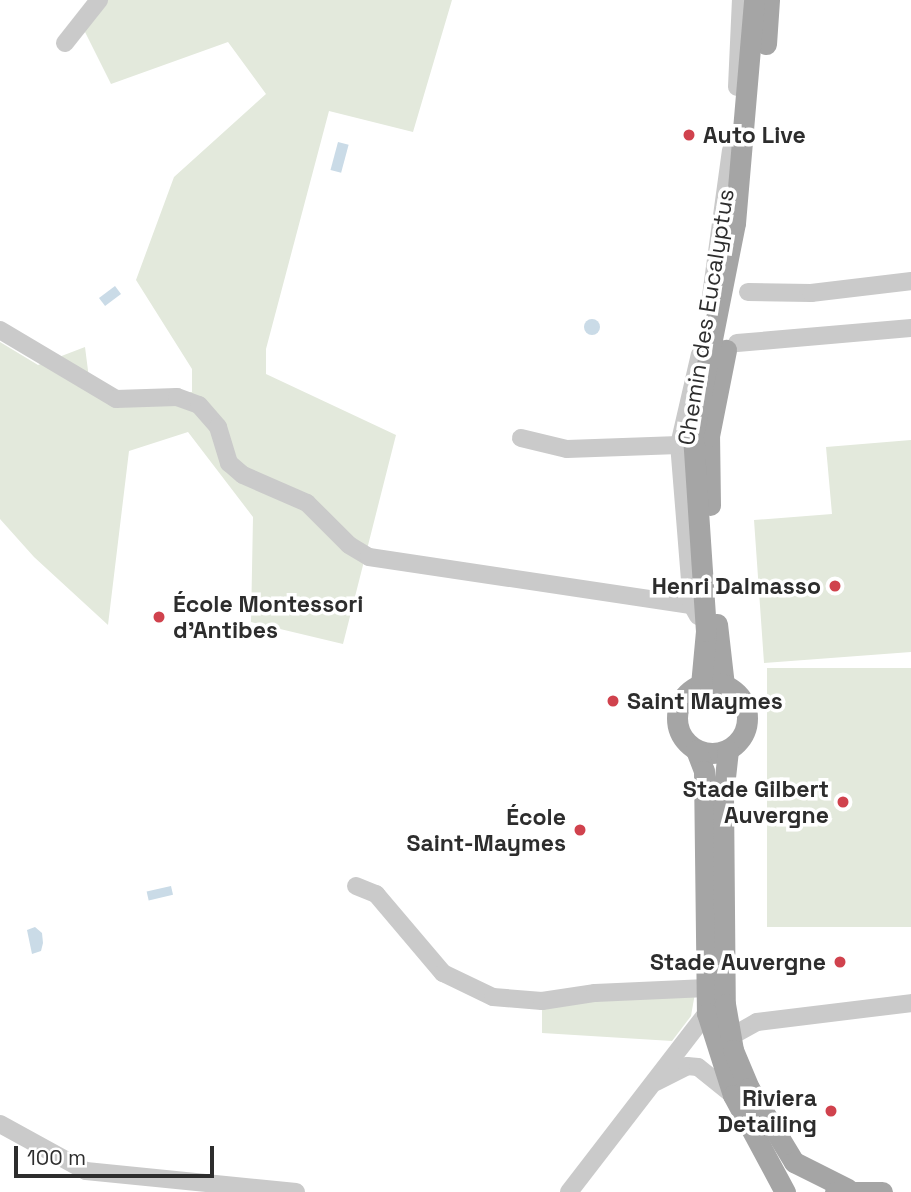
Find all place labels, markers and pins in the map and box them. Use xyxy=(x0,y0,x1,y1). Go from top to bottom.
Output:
place label: Auto Live xyxy=(703,121,806,149)
marker: Auto Live xyxy=(681,127,697,143)
place label: Henri Dalmasso xyxy=(652,572,821,600)
marker: Henri Dalmasso xyxy=(827,578,843,594)
place label: École Montessori d'Antibes xyxy=(173,590,363,644)
marker: École Montessori d'Antibes xyxy=(151,609,167,625)
place label: Saint Maymes xyxy=(627,687,783,715)
marker: Saint Maymes xyxy=(605,693,621,709)
place label: Stade Gilbert Auvergne xyxy=(683,775,829,829)
marker: Stade Gilbert Auvergne xyxy=(835,794,851,810)
place label: École Saint-Maymes xyxy=(406,803,566,857)
marker: École Saint-Maymes xyxy=(572,822,588,838)
place label: Stade Auvergne xyxy=(650,948,826,976)
marker: Stade Auvergne xyxy=(832,954,848,970)
place label: Riviera Detailing xyxy=(718,1084,817,1138)
marker: Riviera Detailing xyxy=(823,1103,839,1119)

